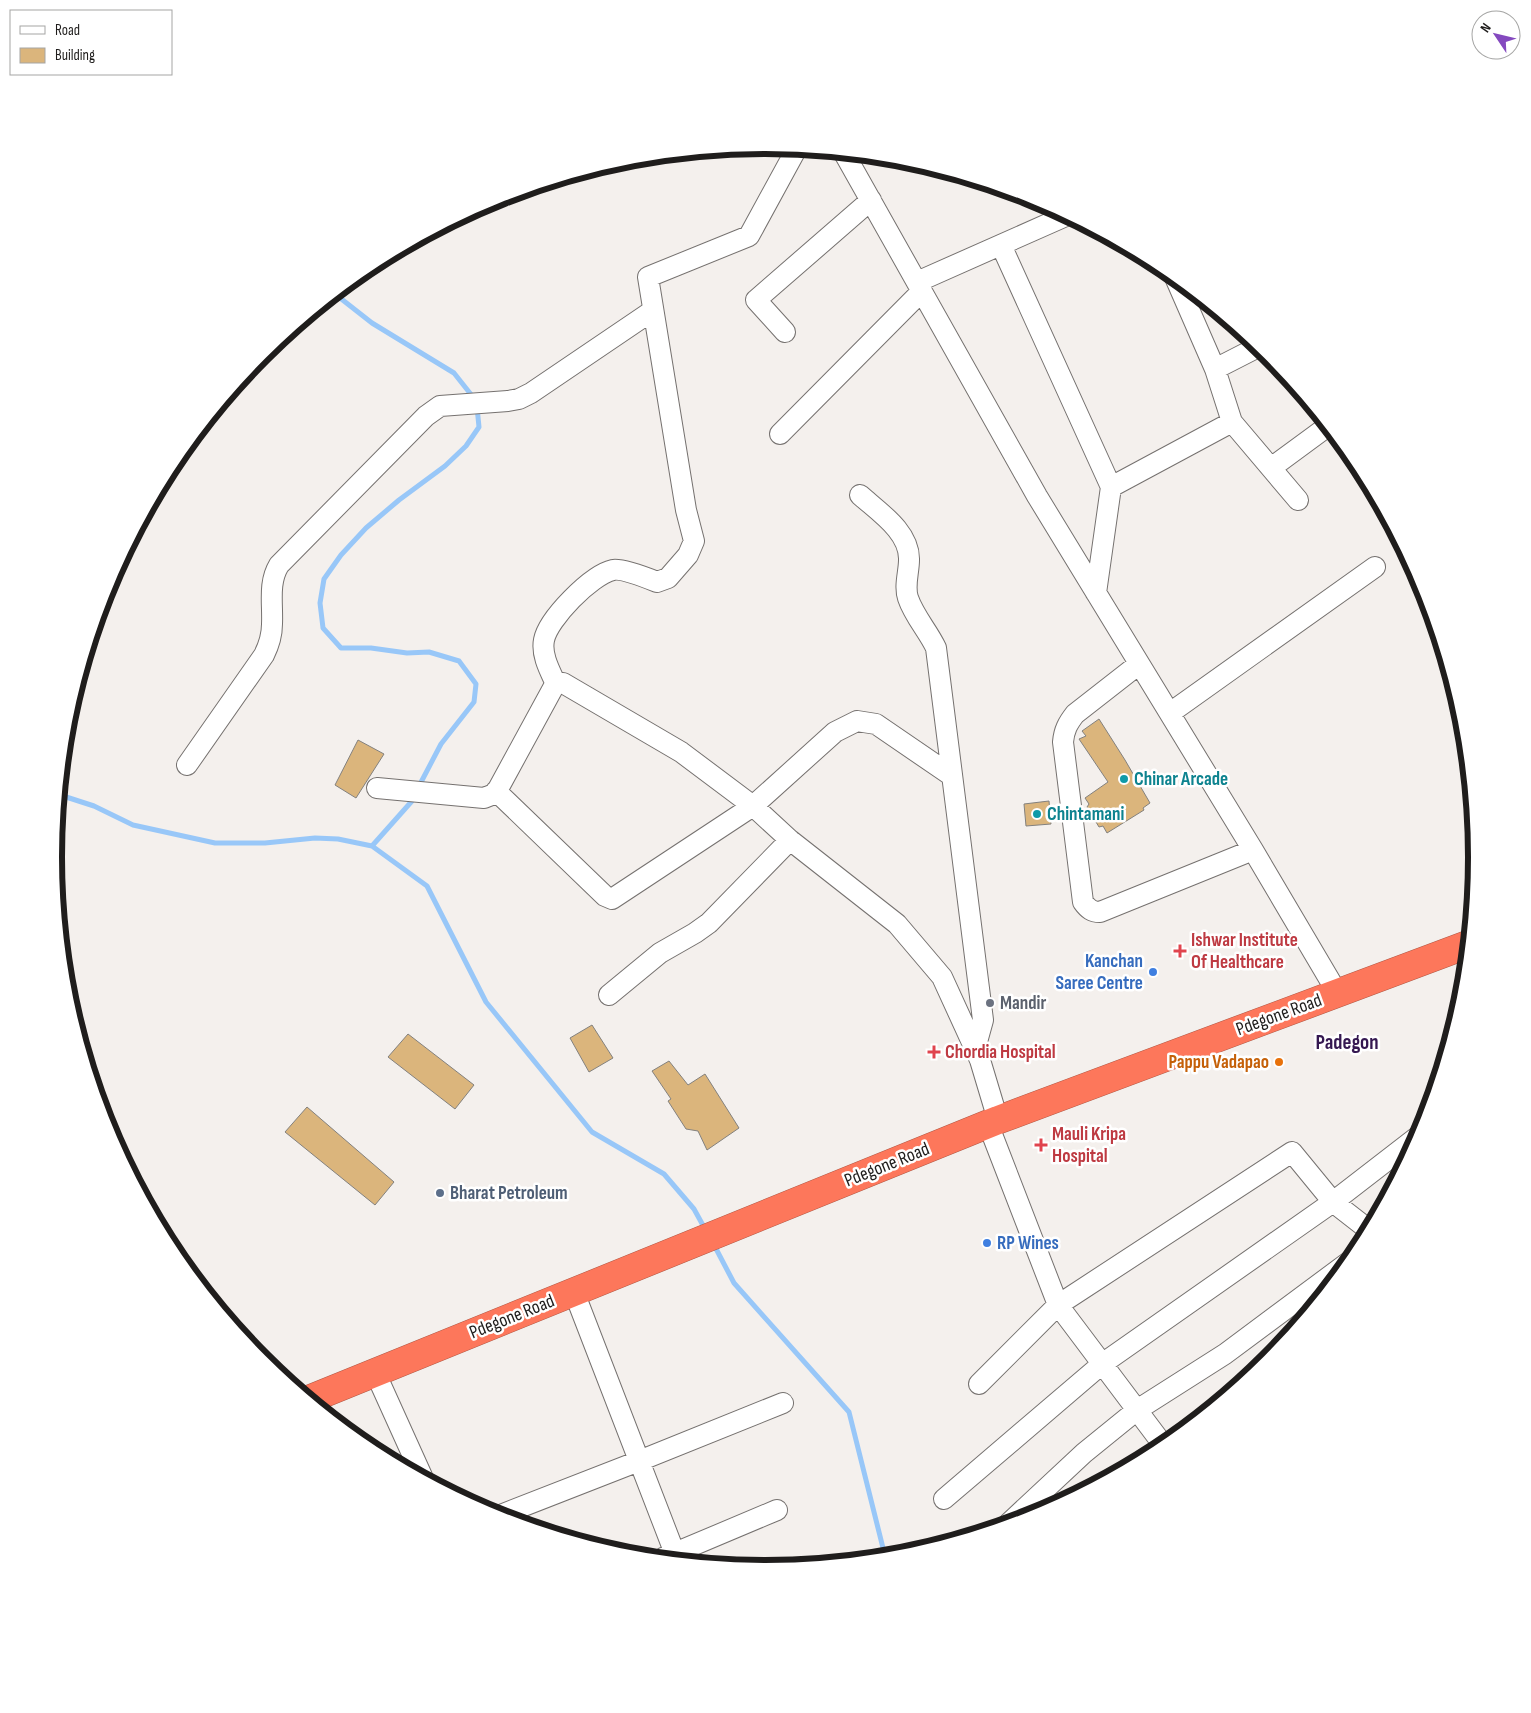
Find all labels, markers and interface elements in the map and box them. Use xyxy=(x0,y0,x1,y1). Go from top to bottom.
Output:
legend xyxy=(10,10,172,75)
north arrow xyxy=(1471,10,1521,60)
text: N xyxy=(1477,20,1495,36)
text: Road xyxy=(55,21,80,40)
text: Building xyxy=(55,46,95,65)
place label: Chinar Arcade xyxy=(1134,768,1228,791)
marker: Chinar Arcade xyxy=(1118,773,1130,785)
place label: Chintamani xyxy=(1047,803,1124,826)
marker: Chintamani xyxy=(1031,808,1043,820)
place label: Ishwar Institute Of Healthcare xyxy=(1191,929,1298,974)
marker: Ishwar Institute Of Healthcare xyxy=(1173,944,1187,958)
place label: Kanchan Saree Centre xyxy=(1055,950,1143,995)
marker: Kanchan Saree Centre xyxy=(1147,966,1159,978)
street label: Pdegone Road xyxy=(1233,989,1325,1041)
place label: Mandir xyxy=(1000,992,1046,1015)
marker: Mandir xyxy=(984,997,996,1009)
district label: Padegon xyxy=(1315,1030,1379,1055)
place label: Chordia Hospital xyxy=(945,1041,1056,1064)
marker: Chordia Hospital xyxy=(927,1045,941,1059)
place label: Pappu Vadapao xyxy=(1168,1051,1269,1074)
marker: Pappu Vadapao xyxy=(1273,1056,1285,1068)
place label: Mauli Kripa Hospital xyxy=(1052,1123,1126,1168)
street label: Pdegone Road xyxy=(841,1138,933,1192)
marker: Mauli Kripa Hospital xyxy=(1034,1138,1048,1152)
place label: Bharat Petroleum xyxy=(450,1182,568,1205)
marker: Bharat Petroleum xyxy=(434,1187,446,1199)
place label: RP Wines xyxy=(997,1232,1059,1255)
marker: RP Wines xyxy=(981,1237,993,1249)
street label: Pdegone Road xyxy=(466,1290,558,1344)

